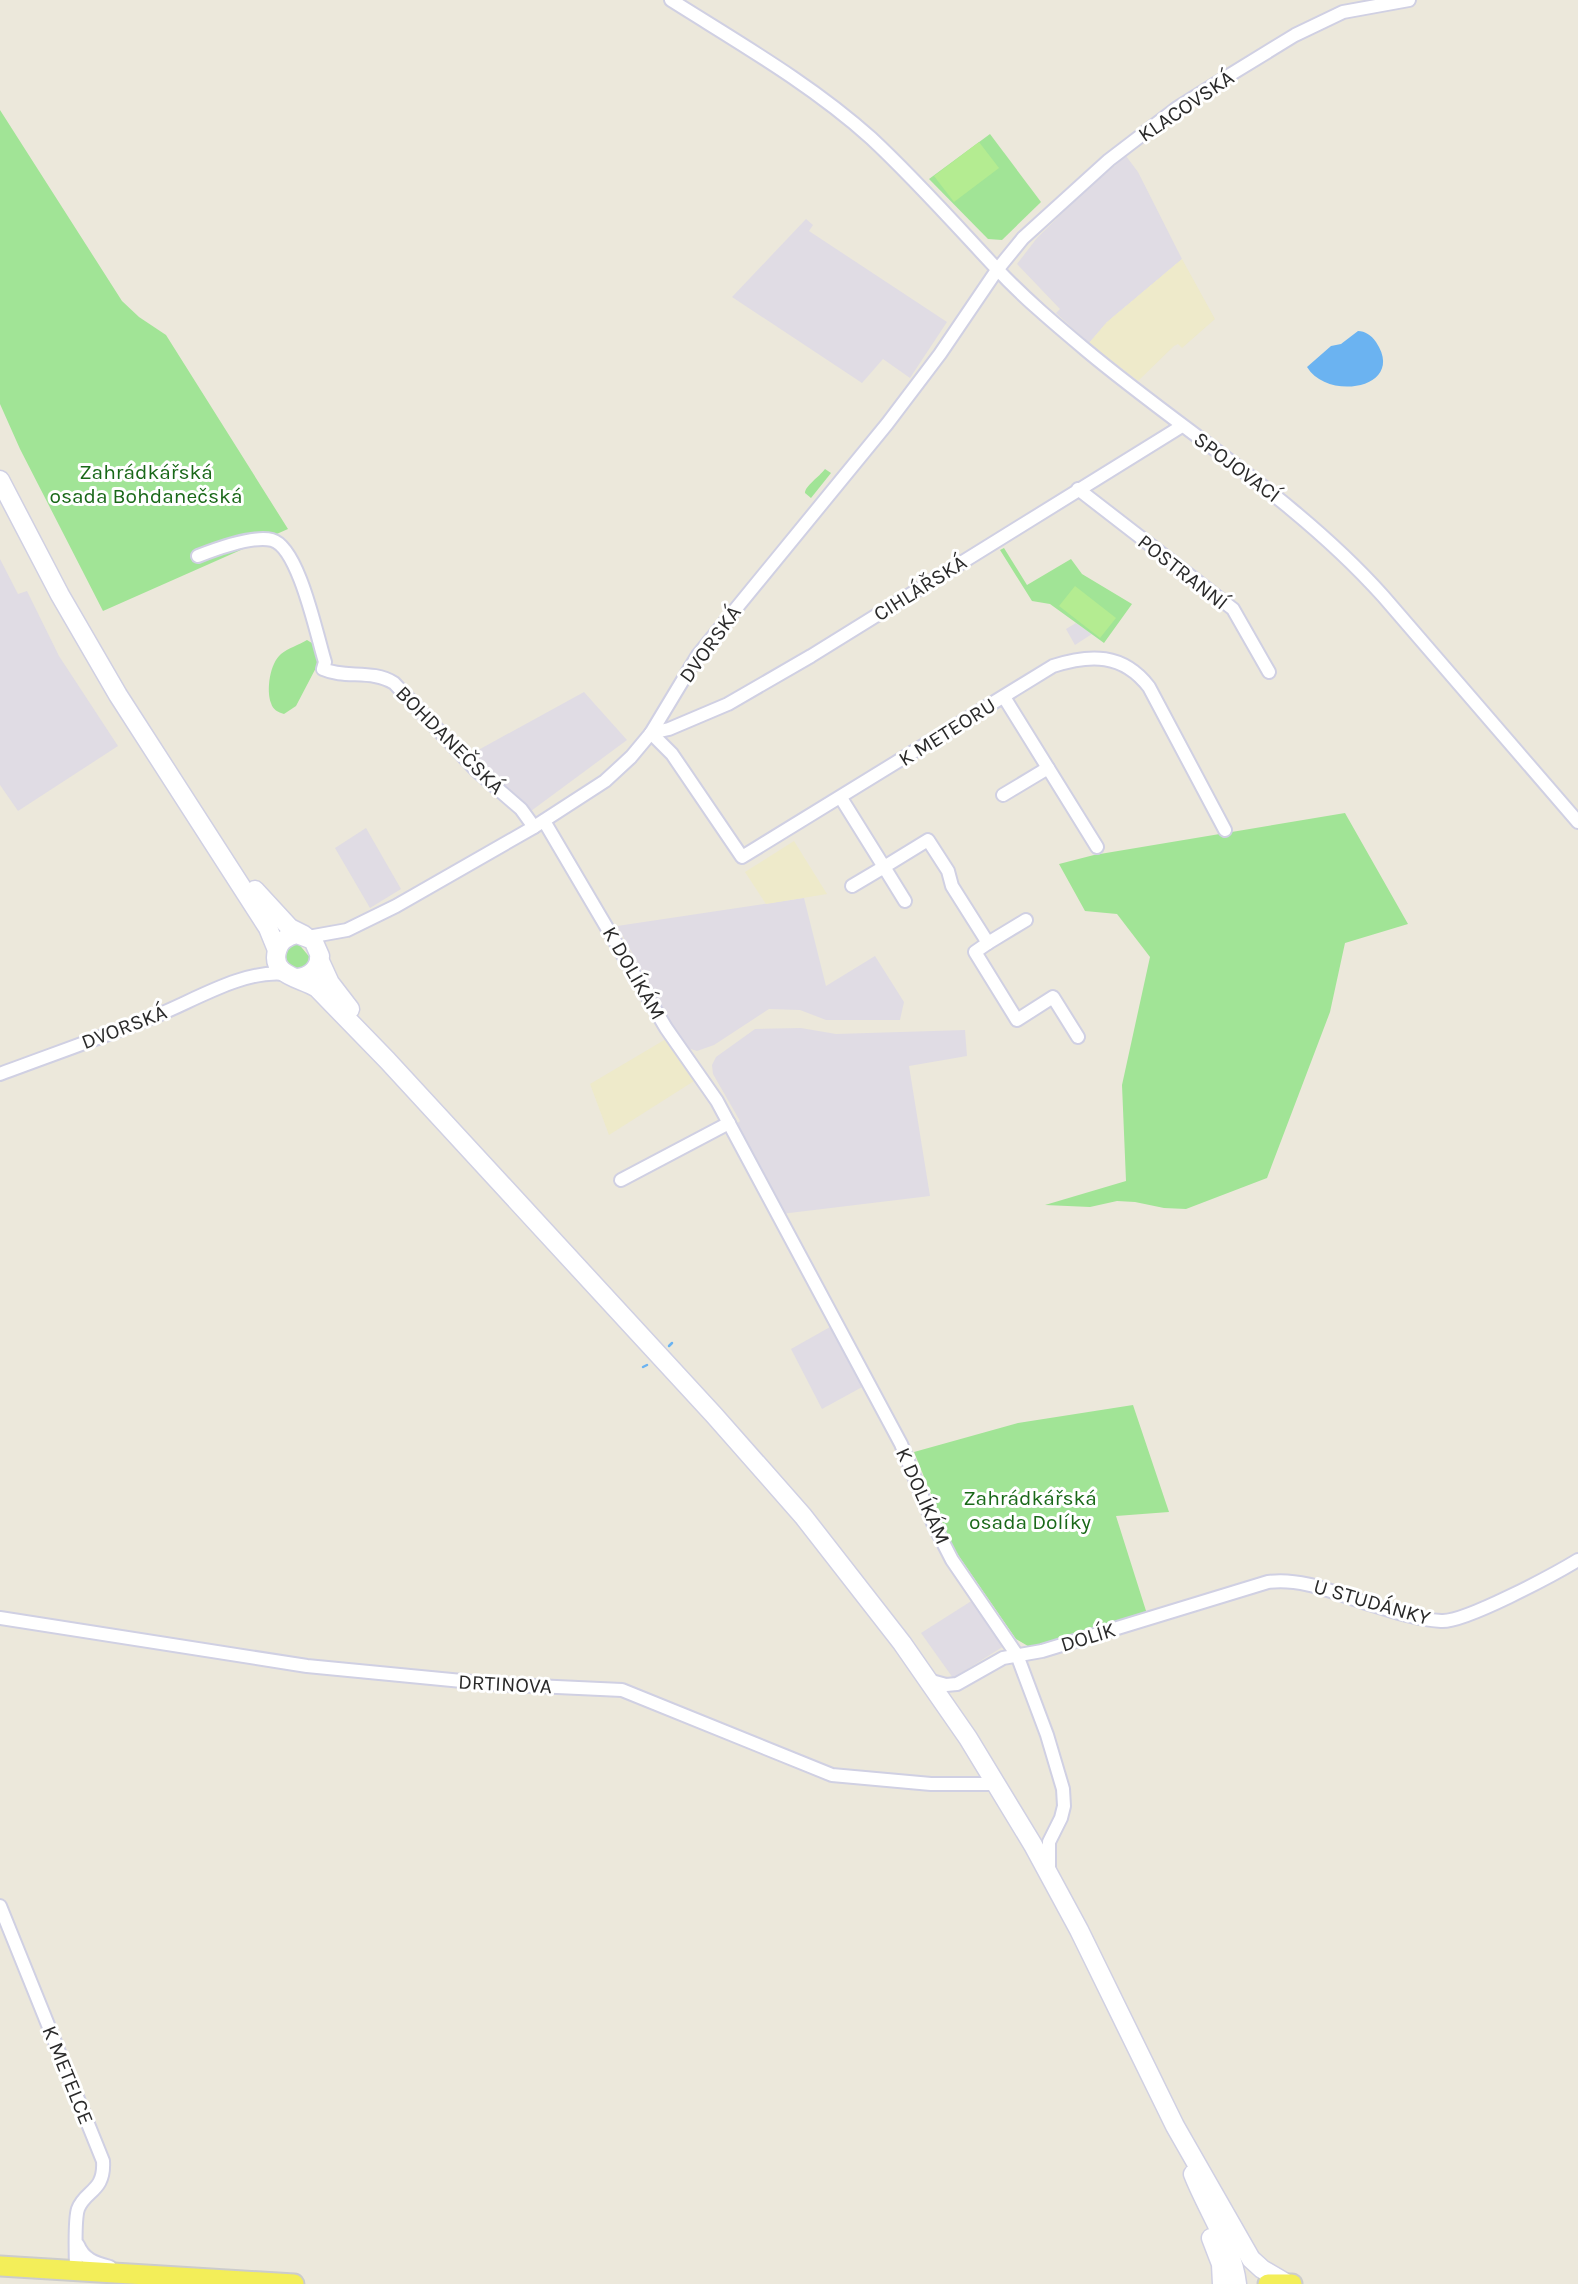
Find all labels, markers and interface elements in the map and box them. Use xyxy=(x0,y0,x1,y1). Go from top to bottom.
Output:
street label: KLACOVSKÁ xyxy=(1134,65,1238,147)
street label: SPOJOVACÍ xyxy=(1189,427,1286,508)
park label: Zahrádkářská osada Bohdanečská xyxy=(50,460,243,508)
street label: POSTRANNÍ xyxy=(1133,529,1234,615)
street label: CIHLÁŘSKÁ xyxy=(869,550,971,626)
street label: DVORSKÁ xyxy=(674,601,746,687)
street label: BOHDANEČSKÁ xyxy=(391,681,509,799)
street label: K METEORU xyxy=(894,693,1000,771)
street label: K DOLÍKÁM xyxy=(598,922,670,1024)
street label: DVORSKÁ xyxy=(78,1000,170,1054)
street label: K DOLÍKÁM xyxy=(891,1444,955,1548)
park label: Zahrádkářská osada Dolíky xyxy=(963,1486,1097,1534)
street label: U STUDÁNKY xyxy=(1311,1574,1434,1630)
street label: DOLÍK xyxy=(1058,1617,1118,1657)
street label: DRTINOVA xyxy=(457,1670,553,1698)
street label: K METELCE xyxy=(37,2022,99,2128)

